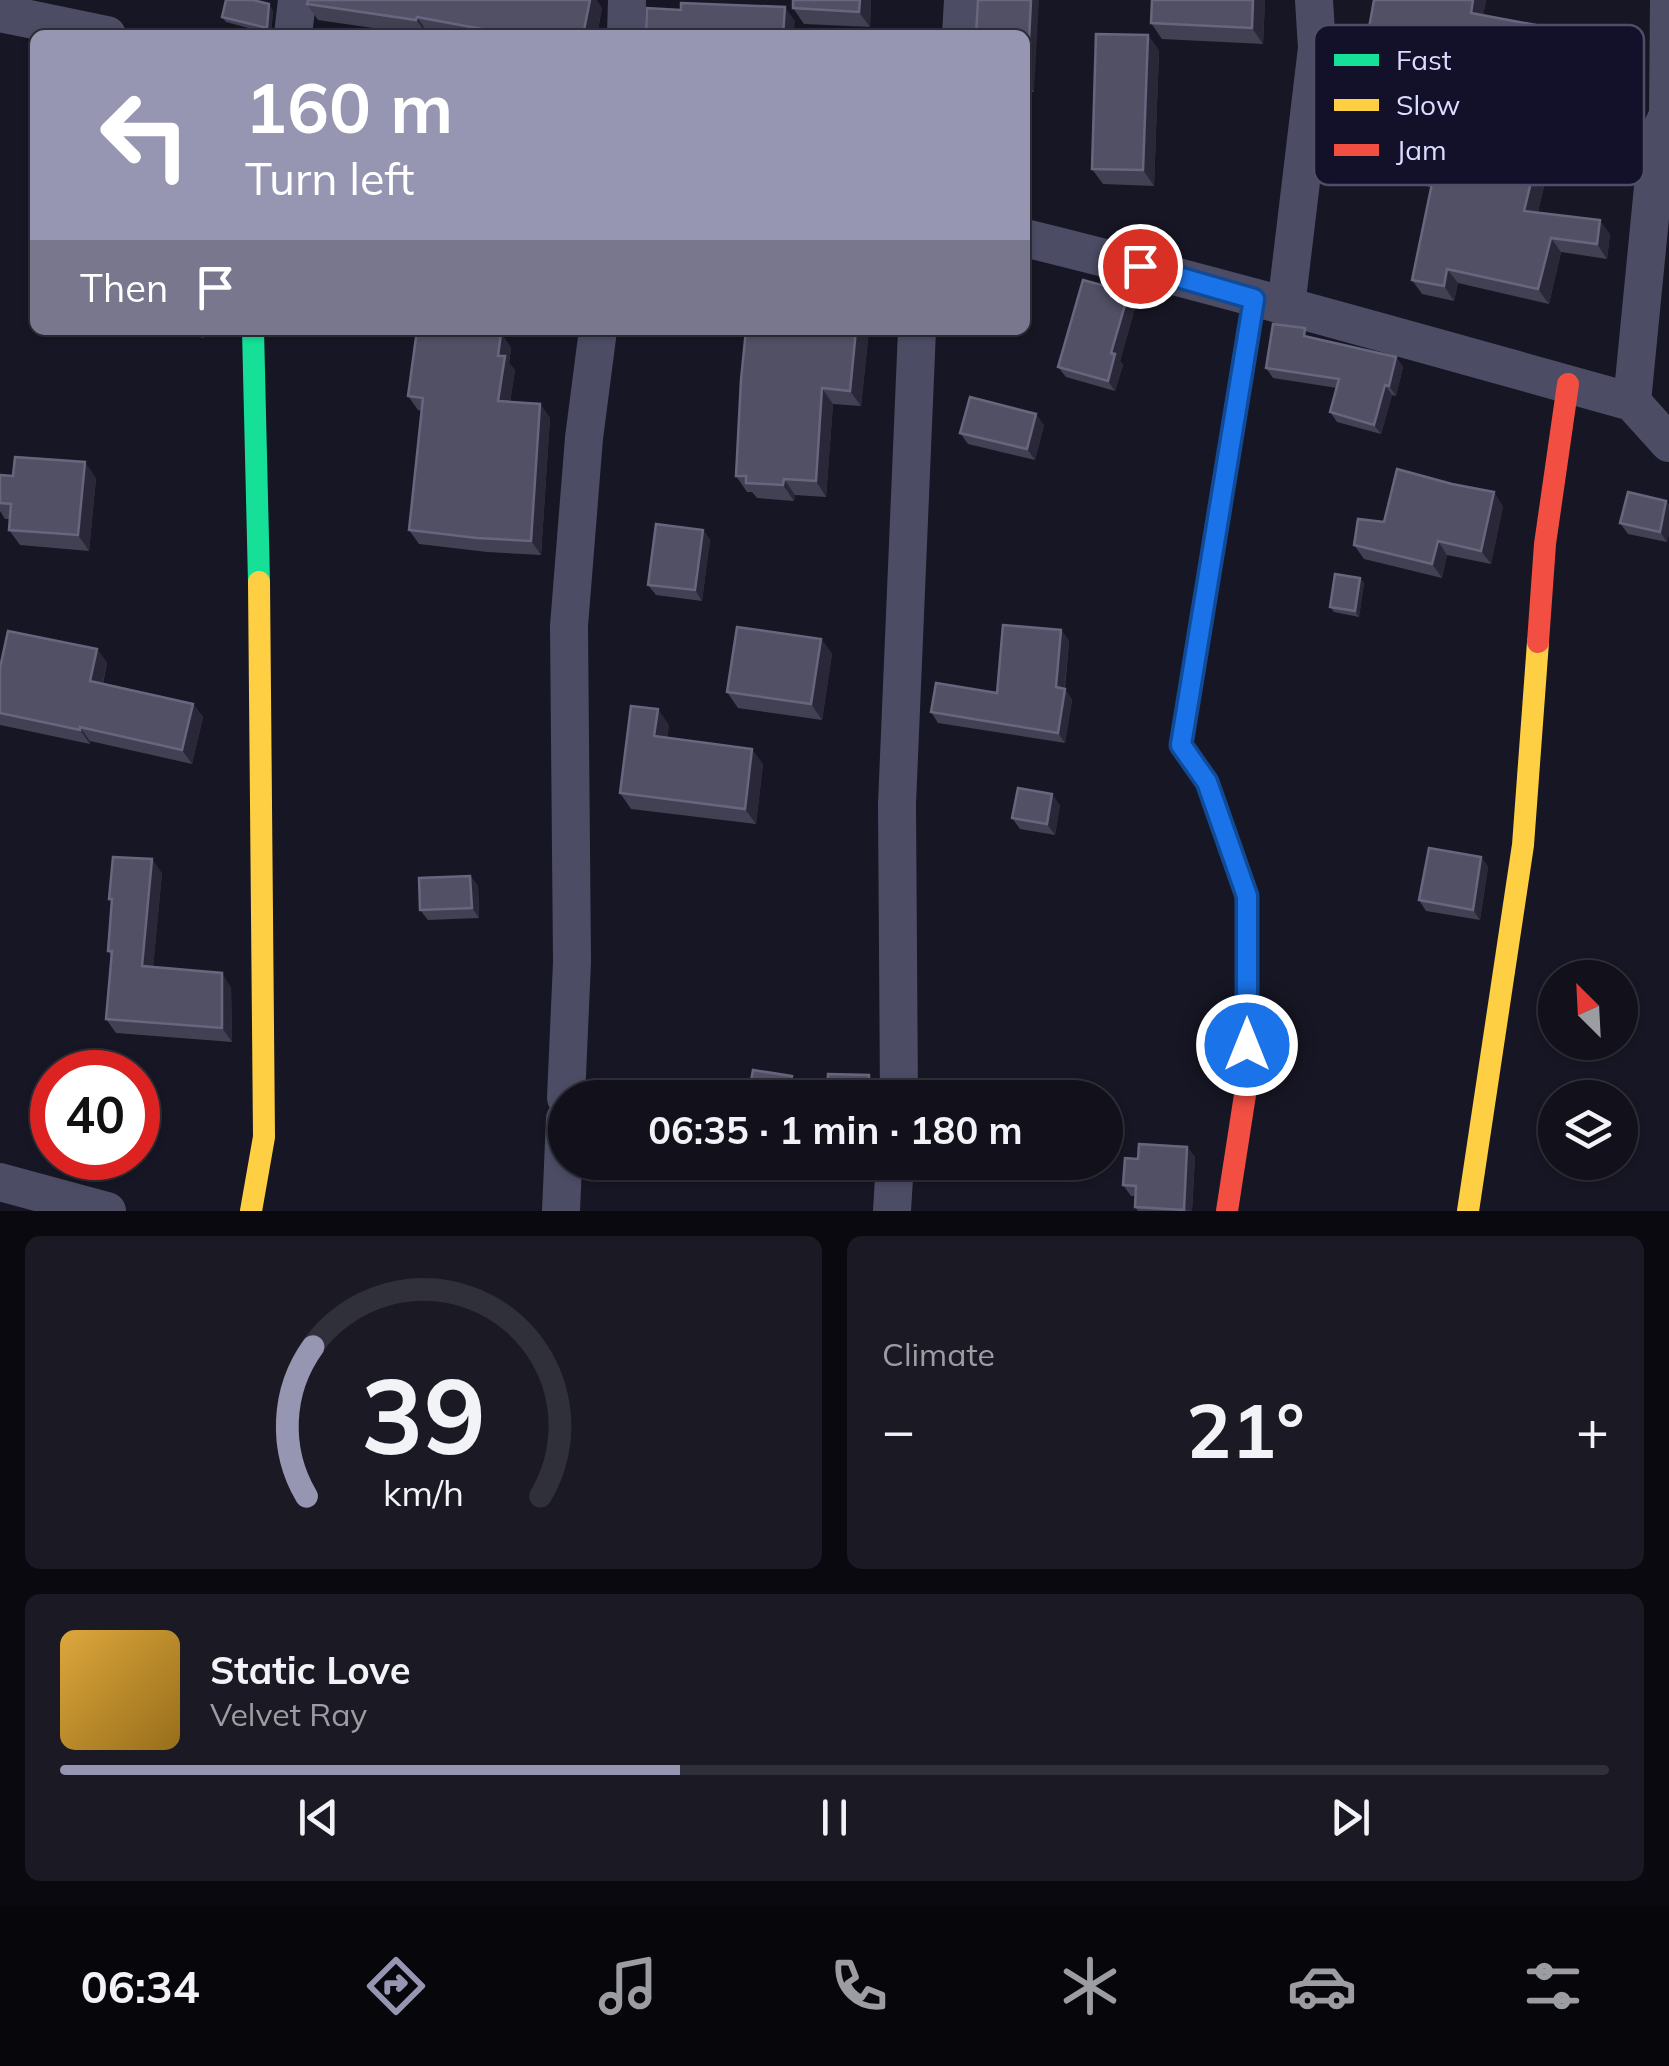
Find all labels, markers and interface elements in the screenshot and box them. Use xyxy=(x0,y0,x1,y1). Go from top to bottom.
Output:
legend xyxy=(1314,25,1644,185)
text: Fast xyxy=(1396,42,1452,77)
text: 160 m xyxy=(245,63,453,151)
icon: left xyxy=(80,70,210,200)
text: Slow xyxy=(1396,87,1460,122)
text: Jam xyxy=(1396,132,1447,167)
text: Turn left xyxy=(245,150,414,206)
pin xyxy=(1098,224,1183,309)
icon: arrive xyxy=(1113,239,1168,294)
icon: arrive xyxy=(188,260,243,315)
text: Then xyxy=(80,264,168,312)
north arrow xyxy=(1538,960,1638,1060)
map controls xyxy=(1538,960,1638,1180)
position arrow xyxy=(1195,993,1299,1097)
speed limit sign: 40 xyxy=(30,1050,160,1180)
button: layers xyxy=(1538,1080,1638,1180)
text: 06:35 · 1 min · 180 m xyxy=(648,1106,1023,1154)
text: Climate xyxy=(882,1334,995,1374)
text: 39 xyxy=(361,1349,486,1480)
text: 21° xyxy=(1186,1383,1305,1477)
text: − xyxy=(882,1395,915,1464)
text: + xyxy=(1576,1395,1609,1464)
text: km/h xyxy=(383,1470,464,1515)
text: Static Love xyxy=(210,1646,411,1694)
text: Velvet Ray xyxy=(210,1694,367,1734)
icon: previous xyxy=(291,1790,346,1845)
icon: pause xyxy=(807,1790,862,1845)
icon: next xyxy=(1323,1790,1378,1845)
icon: directions xyxy=(361,1951,431,2021)
icon: music xyxy=(593,1951,663,2021)
icon: phone xyxy=(824,1951,894,2021)
icon: climate xyxy=(1055,1951,1125,2021)
icon: car xyxy=(1287,1951,1357,2021)
icon: filters xyxy=(1518,1951,1588,2021)
text: 06:34 xyxy=(81,1958,200,2014)

